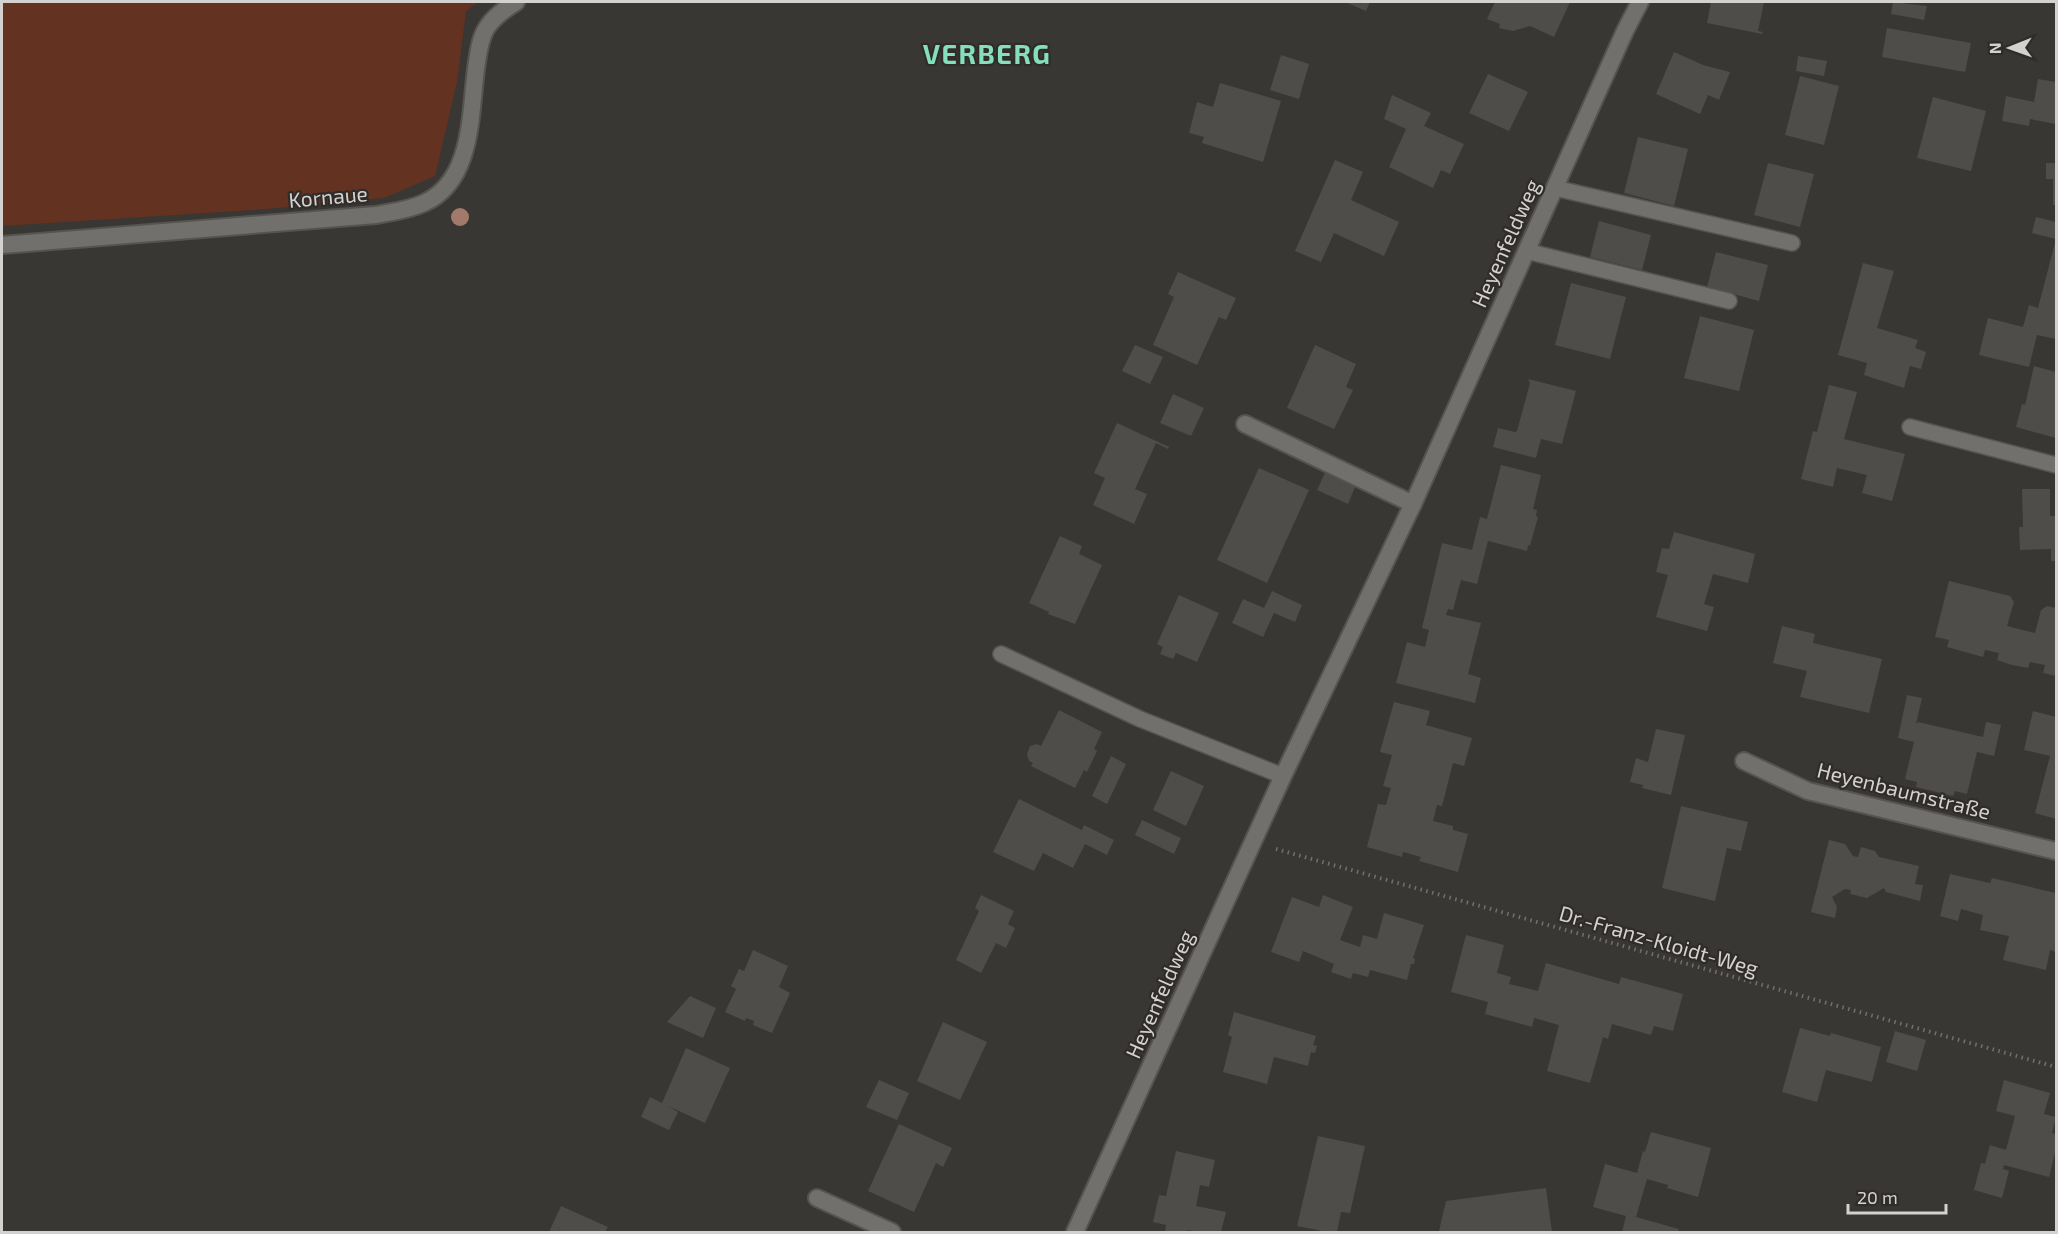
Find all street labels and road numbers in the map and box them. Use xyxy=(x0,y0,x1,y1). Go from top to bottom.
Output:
street label: Heyenfeldweg xyxy=(1466,175,1544,311)
street label: Kornaue xyxy=(287,180,369,212)
street label: Heyenbaumstraße xyxy=(1815,756,1993,824)
street label: Dr.-Franz-Kloidt-Weg xyxy=(1557,900,1762,980)
street label: Heyenfeldweg xyxy=(1120,926,1198,1062)

